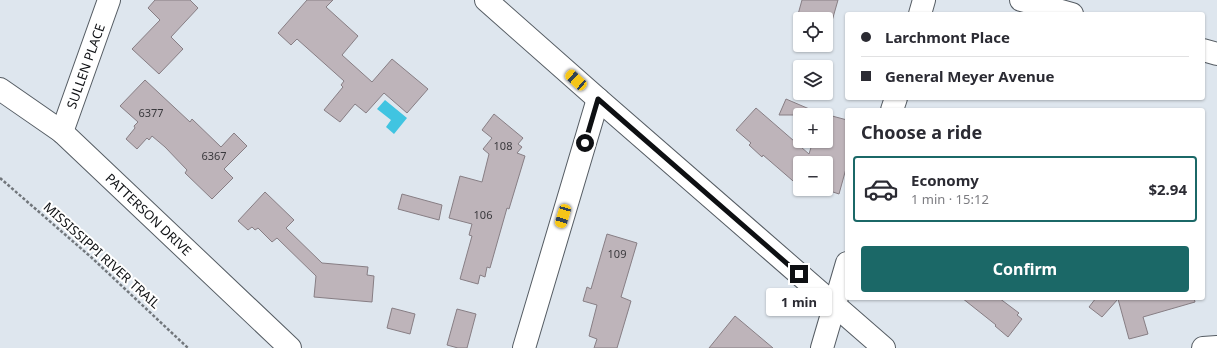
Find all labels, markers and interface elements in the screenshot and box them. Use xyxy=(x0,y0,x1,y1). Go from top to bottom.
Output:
map controls xyxy=(793,12,833,196)
button: locate xyxy=(793,12,833,52)
street label: SULLEN PLACE xyxy=(62,21,109,111)
text: Larchmont Place xyxy=(885,27,1010,47)
button: layers xyxy=(793,60,833,100)
text: General Meyer Avenue xyxy=(885,66,1055,86)
car xyxy=(563,68,589,92)
house number: 6377 xyxy=(138,105,164,120)
button: + xyxy=(793,108,833,148)
text: Choose a ride xyxy=(861,120,982,144)
route start xyxy=(576,134,594,152)
house number: 108 xyxy=(494,138,512,153)
house number: 6367 xyxy=(201,148,227,163)
button: − xyxy=(793,156,833,196)
street label: PATTERSON DRIVE xyxy=(102,169,196,259)
text: Economy xyxy=(911,170,979,190)
icon: car xyxy=(863,171,899,207)
text: $2.94 xyxy=(1148,179,1187,199)
text: 1 min · 15:12 xyxy=(911,190,989,208)
street label: MISSISSIPPI RIVER TRAIL xyxy=(40,198,164,312)
car xyxy=(554,203,572,229)
house number: 106 xyxy=(474,207,492,222)
house number: 109 xyxy=(608,246,626,261)
button: Confirm xyxy=(861,246,1189,292)
route end xyxy=(790,265,808,283)
callout: 1 min xyxy=(766,288,832,316)
text: 1 min xyxy=(781,293,817,311)

